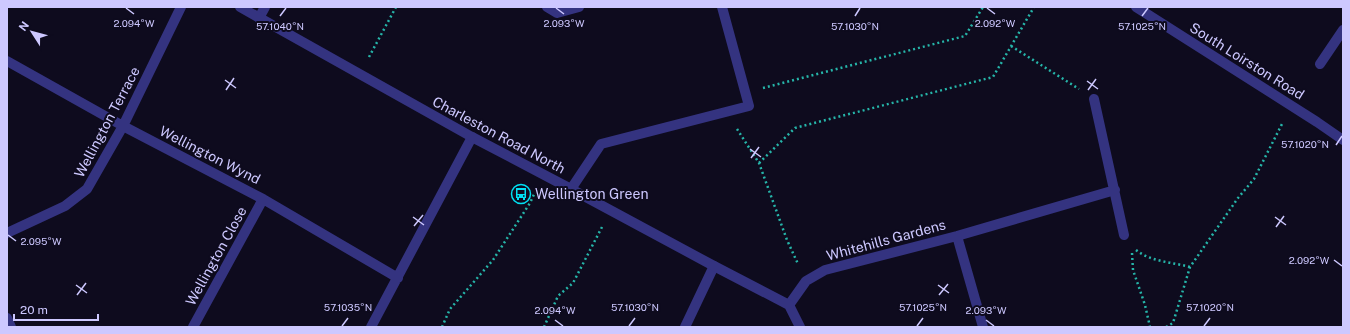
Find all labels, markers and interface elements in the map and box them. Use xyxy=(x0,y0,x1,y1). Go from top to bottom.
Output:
north arrow xyxy=(12,12,52,52)
text: 2.094°W xyxy=(114,17,155,29)
text: 2.093°W xyxy=(544,17,585,29)
text: 2.092°W xyxy=(975,17,1016,29)
text: N xyxy=(17,19,31,33)
street label: South Loirston Road xyxy=(1187,19,1307,103)
text: 57.1040°N xyxy=(256,20,304,32)
text: 57.1030°N xyxy=(831,20,879,32)
text: 57.1025°N xyxy=(1118,20,1166,32)
street label: Wellington Terrace xyxy=(71,64,143,180)
street label: Charleston Road North xyxy=(430,93,568,177)
street label: Wellington Wynd xyxy=(157,123,263,187)
text: 57.1020°N xyxy=(1281,138,1329,150)
bus stop icon: Wellington Green xyxy=(510,183,532,205)
place label: Wellington Green xyxy=(535,186,648,202)
street label: Wellington Close xyxy=(182,204,250,308)
street label: Whitehills Gardens xyxy=(825,216,947,264)
text: 2.095°W xyxy=(20,235,62,247)
text: 2.092°W xyxy=(1289,254,1330,266)
scale bar xyxy=(14,296,98,322)
text: 57.1035°N xyxy=(324,301,372,313)
text: 57.1030°N xyxy=(611,301,659,313)
text: 57.1025°N xyxy=(899,301,947,313)
text: 57.1020°N xyxy=(1186,301,1234,313)
text: 20 m xyxy=(20,303,48,317)
text: 2.094°W xyxy=(535,304,576,316)
text: 2.093°W xyxy=(966,304,1007,316)

